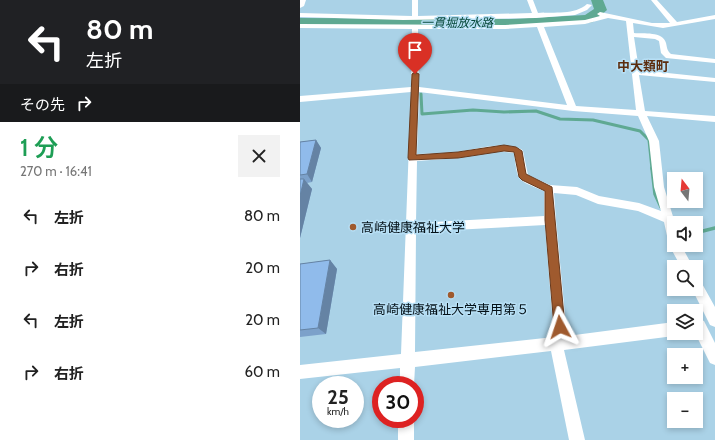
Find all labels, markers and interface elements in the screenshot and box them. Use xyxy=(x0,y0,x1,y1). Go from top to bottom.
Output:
text: 80 m xyxy=(86,12,153,46)
water label: 一貫堀放水路 xyxy=(421,15,494,30)
icon: left xyxy=(20,16,72,68)
pin xyxy=(398,33,432,74)
icon: arrive xyxy=(404,39,426,61)
text: 左折 xyxy=(86,50,122,72)
district label: 中大類町 xyxy=(617,58,669,74)
icon: right xyxy=(73,92,95,114)
text: その先 xyxy=(20,96,65,114)
text: 1 分 xyxy=(20,133,58,162)
button: close xyxy=(238,135,280,177)
text: 270 m · 16:41 xyxy=(20,163,92,179)
north arrow xyxy=(667,172,703,208)
map controls xyxy=(667,172,703,428)
icon: left xyxy=(20,205,42,227)
text: 80 m xyxy=(244,207,280,225)
text: 左折 xyxy=(54,209,84,227)
button: sound xyxy=(667,216,703,252)
place label: 高崎健康福祉大学 xyxy=(361,219,465,235)
marker: 高崎健康福祉大学 xyxy=(348,222,358,232)
icon: right xyxy=(20,257,42,279)
text: 20 m xyxy=(245,259,280,277)
button: search xyxy=(667,260,703,296)
text: 右折 xyxy=(54,261,84,279)
marker: 高崎健康福祉大学専用第５ xyxy=(446,290,456,300)
place label: 高崎健康福祉大学専用第５ xyxy=(373,301,529,317)
button: layers xyxy=(667,304,703,340)
position arrow xyxy=(539,306,581,348)
icon: left xyxy=(20,309,42,331)
text: 20 m xyxy=(245,311,280,329)
text: 左折 xyxy=(54,313,84,331)
button: + xyxy=(667,348,703,384)
icon: right xyxy=(20,361,42,383)
text: 60 m xyxy=(244,363,280,381)
text: 右折 xyxy=(54,365,84,383)
speed limit sign: 30 xyxy=(372,376,424,428)
text: 25 xyxy=(327,385,349,409)
button: − xyxy=(667,392,703,428)
text: km/h xyxy=(327,405,349,418)

